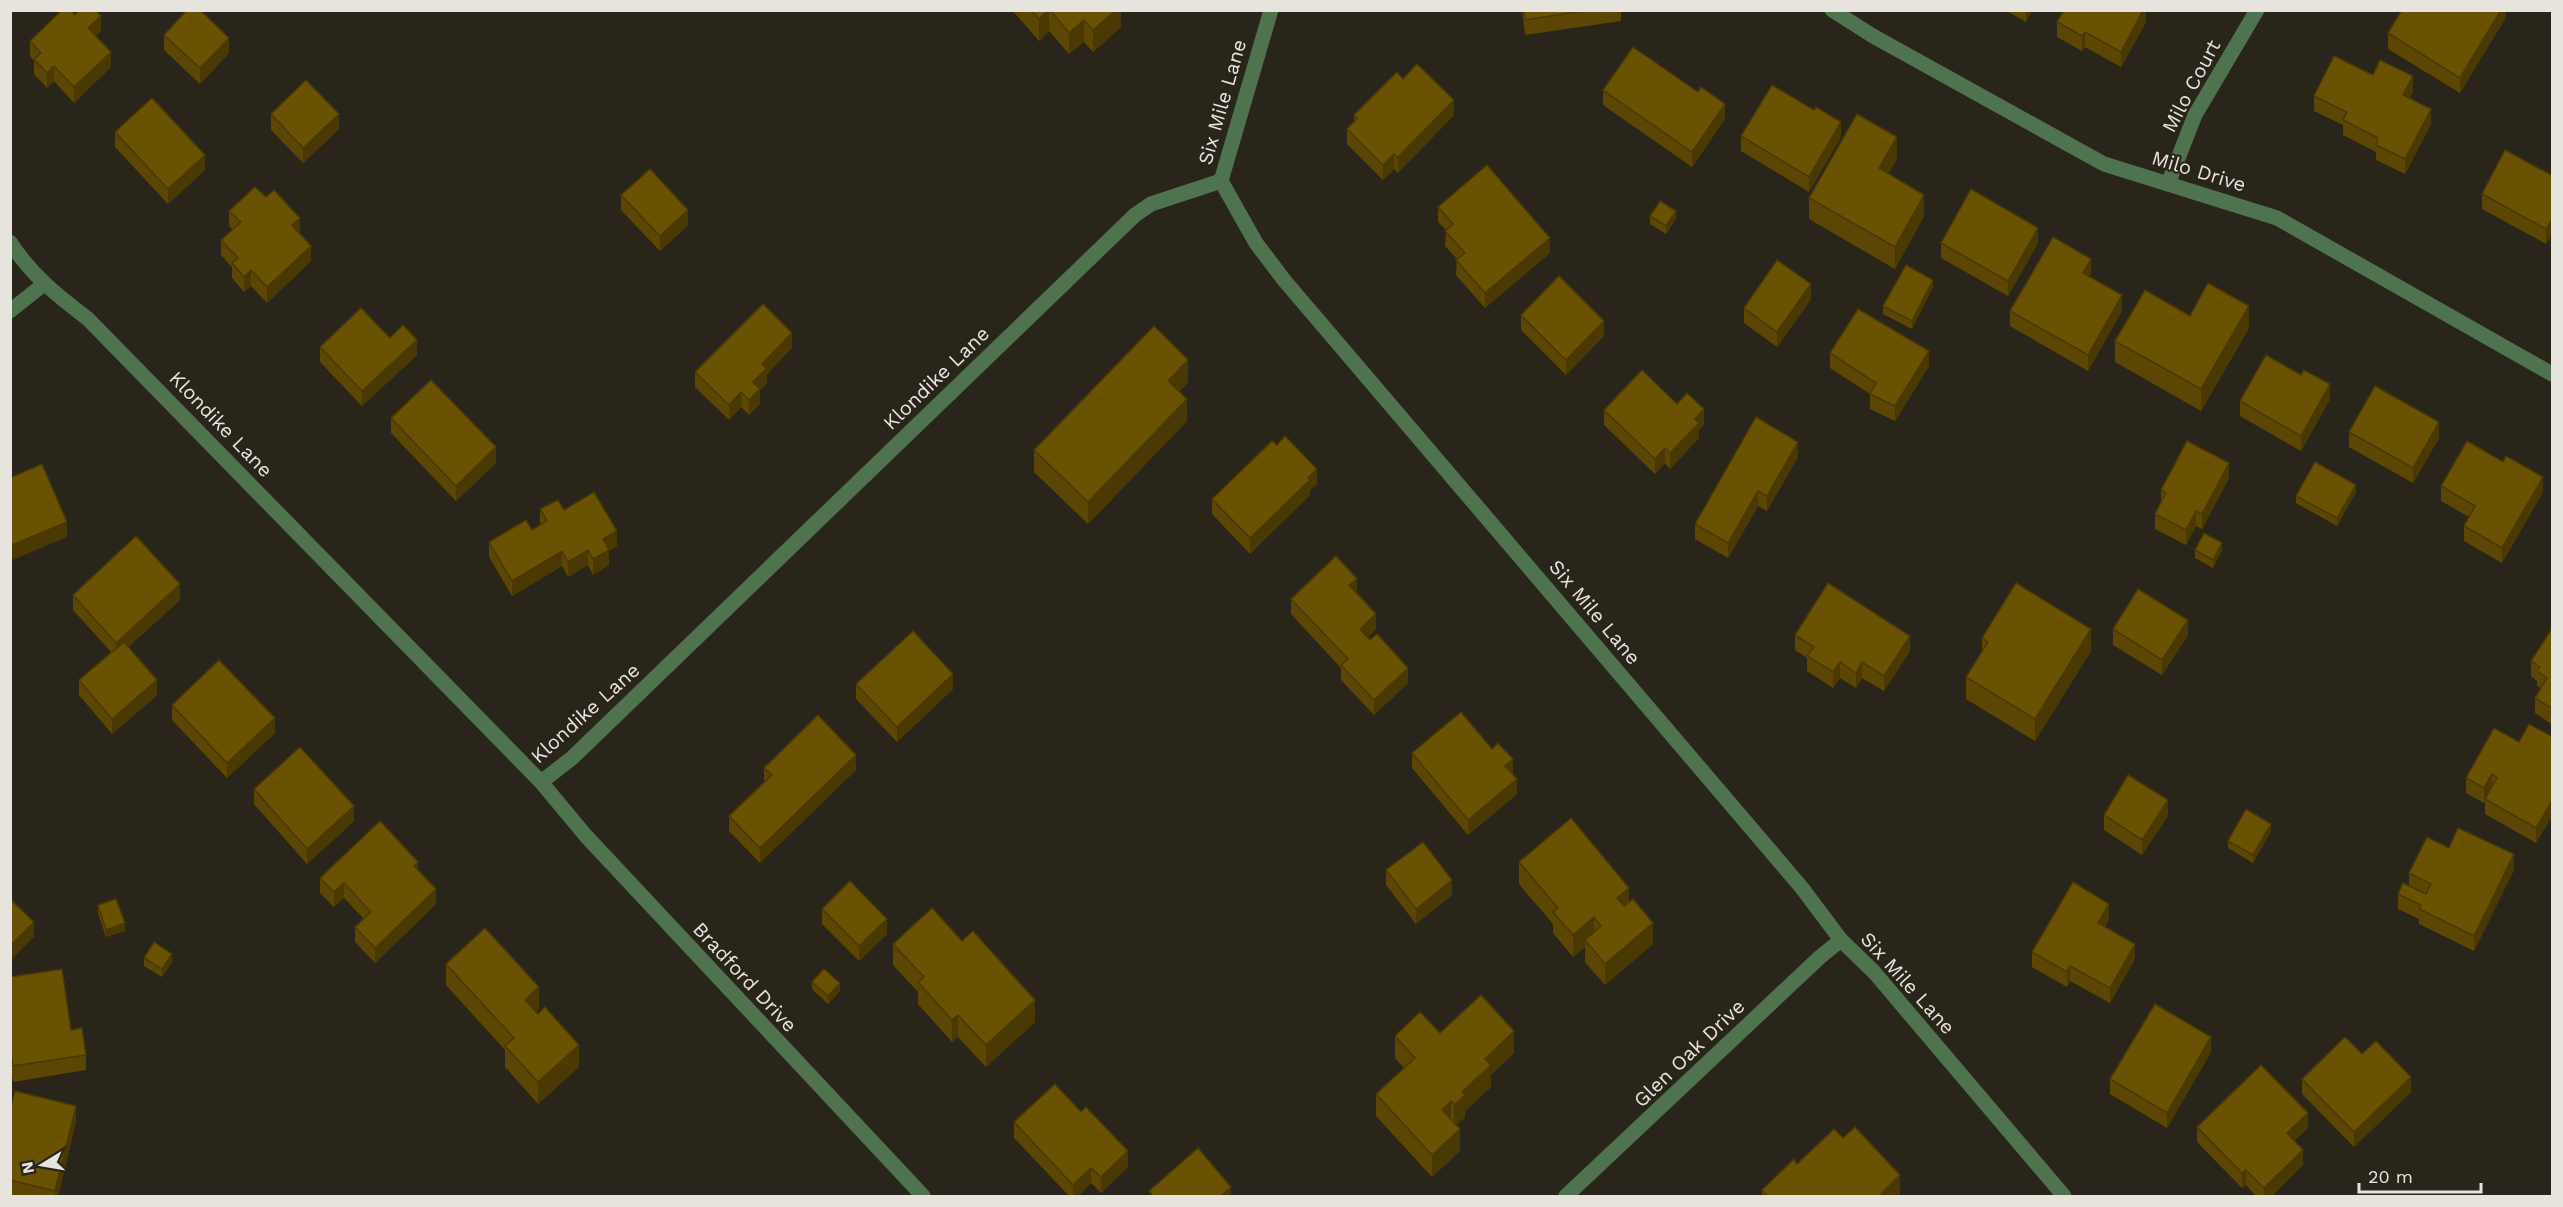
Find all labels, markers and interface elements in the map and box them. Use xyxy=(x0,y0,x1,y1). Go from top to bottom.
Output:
street label: Milo Court xyxy=(2157,35,2226,136)
street label: Six Mile Lane xyxy=(1193,37,1251,167)
street label: Milo Drive xyxy=(2149,145,2249,197)
street label: Klondike Lane xyxy=(878,321,994,435)
street label: Klondike Lane xyxy=(164,366,278,482)
street label: Six Mile Lane xyxy=(1544,555,1646,669)
street label: Klondike Lane xyxy=(526,658,644,768)
street label: Bradford Drive xyxy=(688,917,802,1037)
street label: Six Mile Lane xyxy=(1856,927,1960,1039)
street label: Glen Oak Drive xyxy=(1628,994,1750,1112)
north arrow xyxy=(12,1135,72,1195)
scale bar xyxy=(2359,1156,2480,1194)
text: N xyxy=(17,1160,38,1175)
text: 20 m xyxy=(2368,1166,2413,1187)

